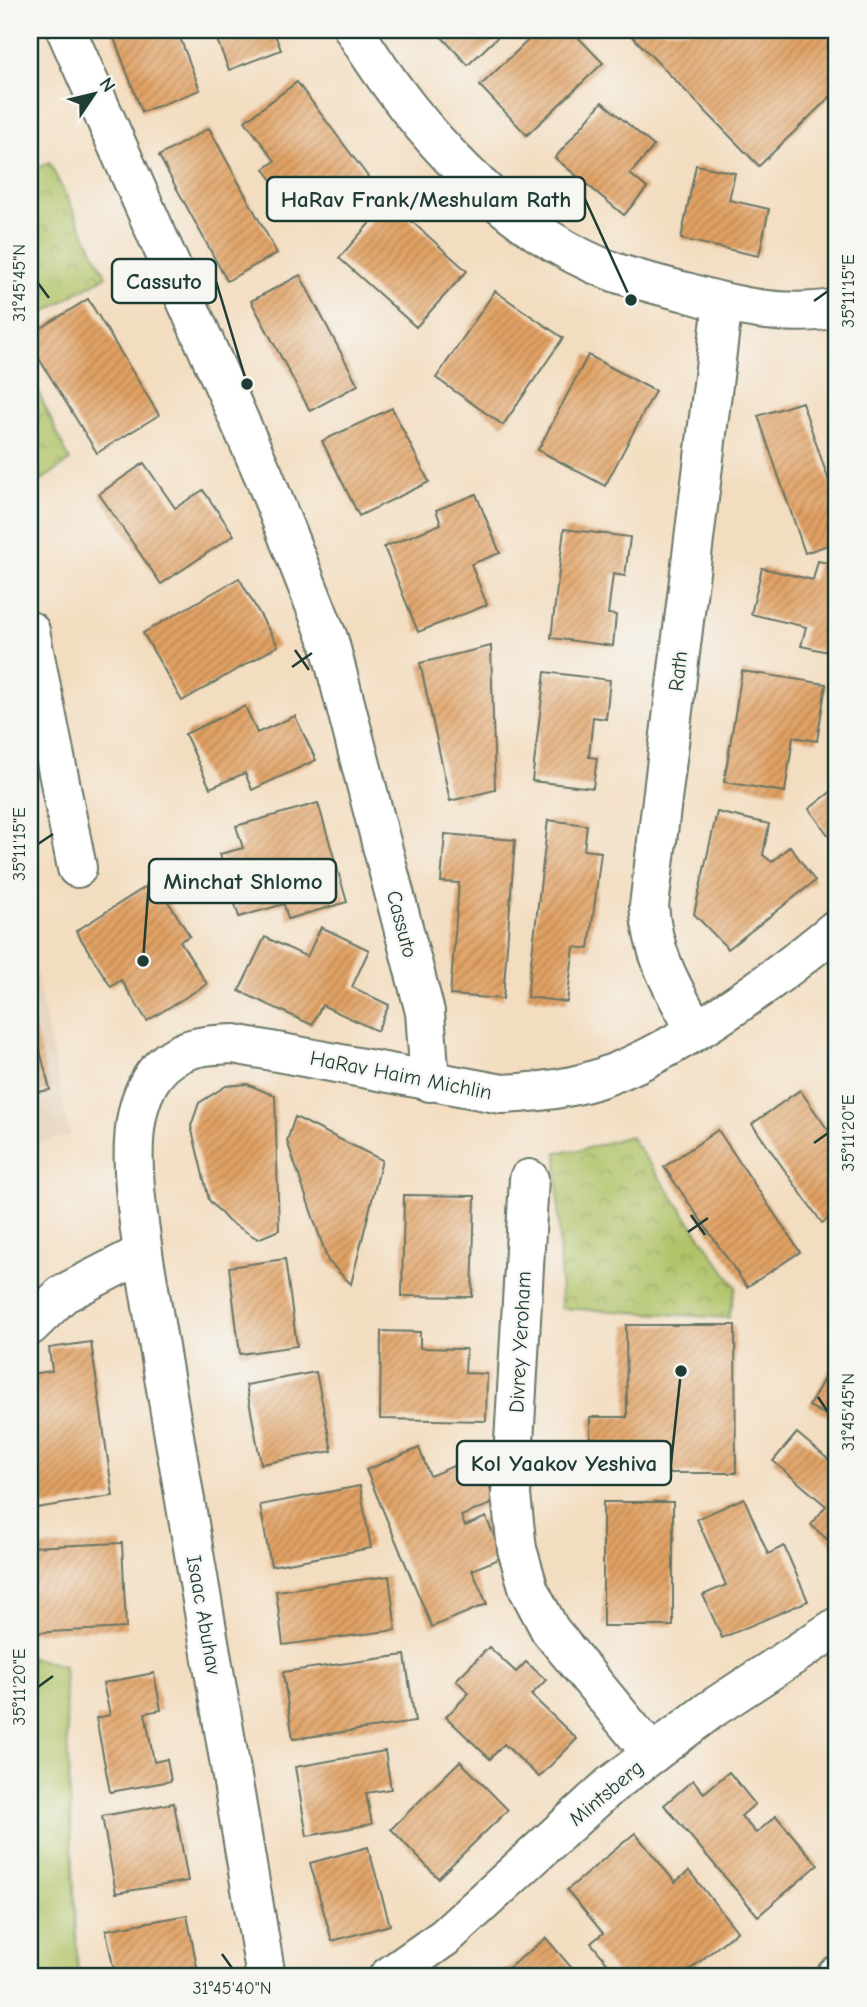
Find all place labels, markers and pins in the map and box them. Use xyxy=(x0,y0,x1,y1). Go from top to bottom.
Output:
callout: HaRav Frank/Meshulam Rath xyxy=(267,177,585,221)
callout: Cassuto xyxy=(112,259,216,303)
callout: Minchat Shlomo xyxy=(149,859,336,903)
callout: Kol Yaakov Yeshiva xyxy=(457,1441,671,1485)

